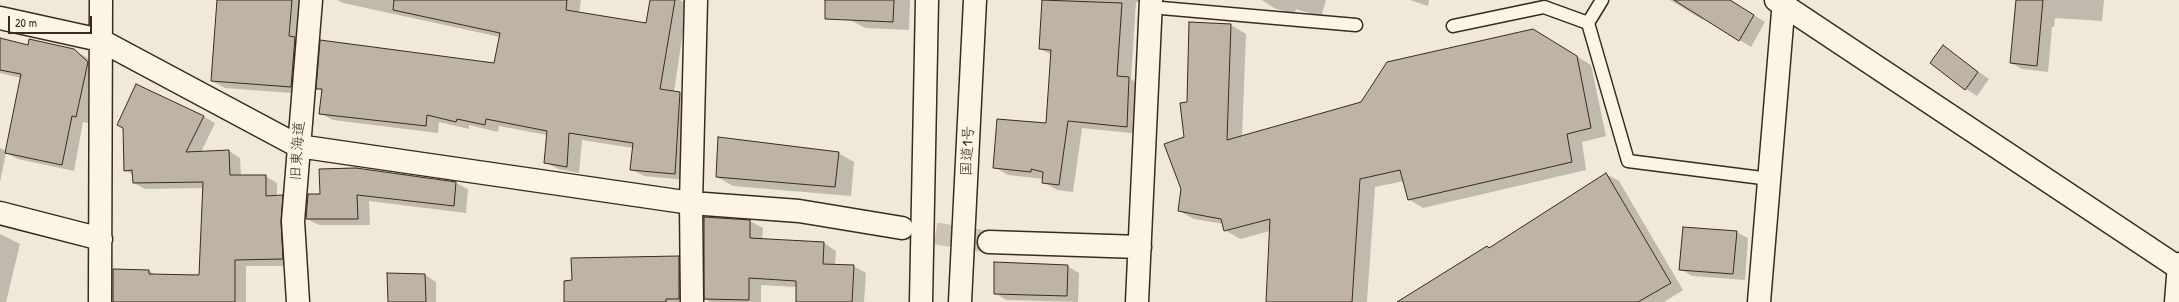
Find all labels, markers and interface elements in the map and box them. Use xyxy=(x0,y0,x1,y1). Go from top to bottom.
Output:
scale bar xyxy=(10,8,94,34)
text: 20 m xyxy=(15,14,37,31)
street label: 旧東海道 xyxy=(287,120,309,182)
street label: 国道1号 xyxy=(958,125,978,177)

